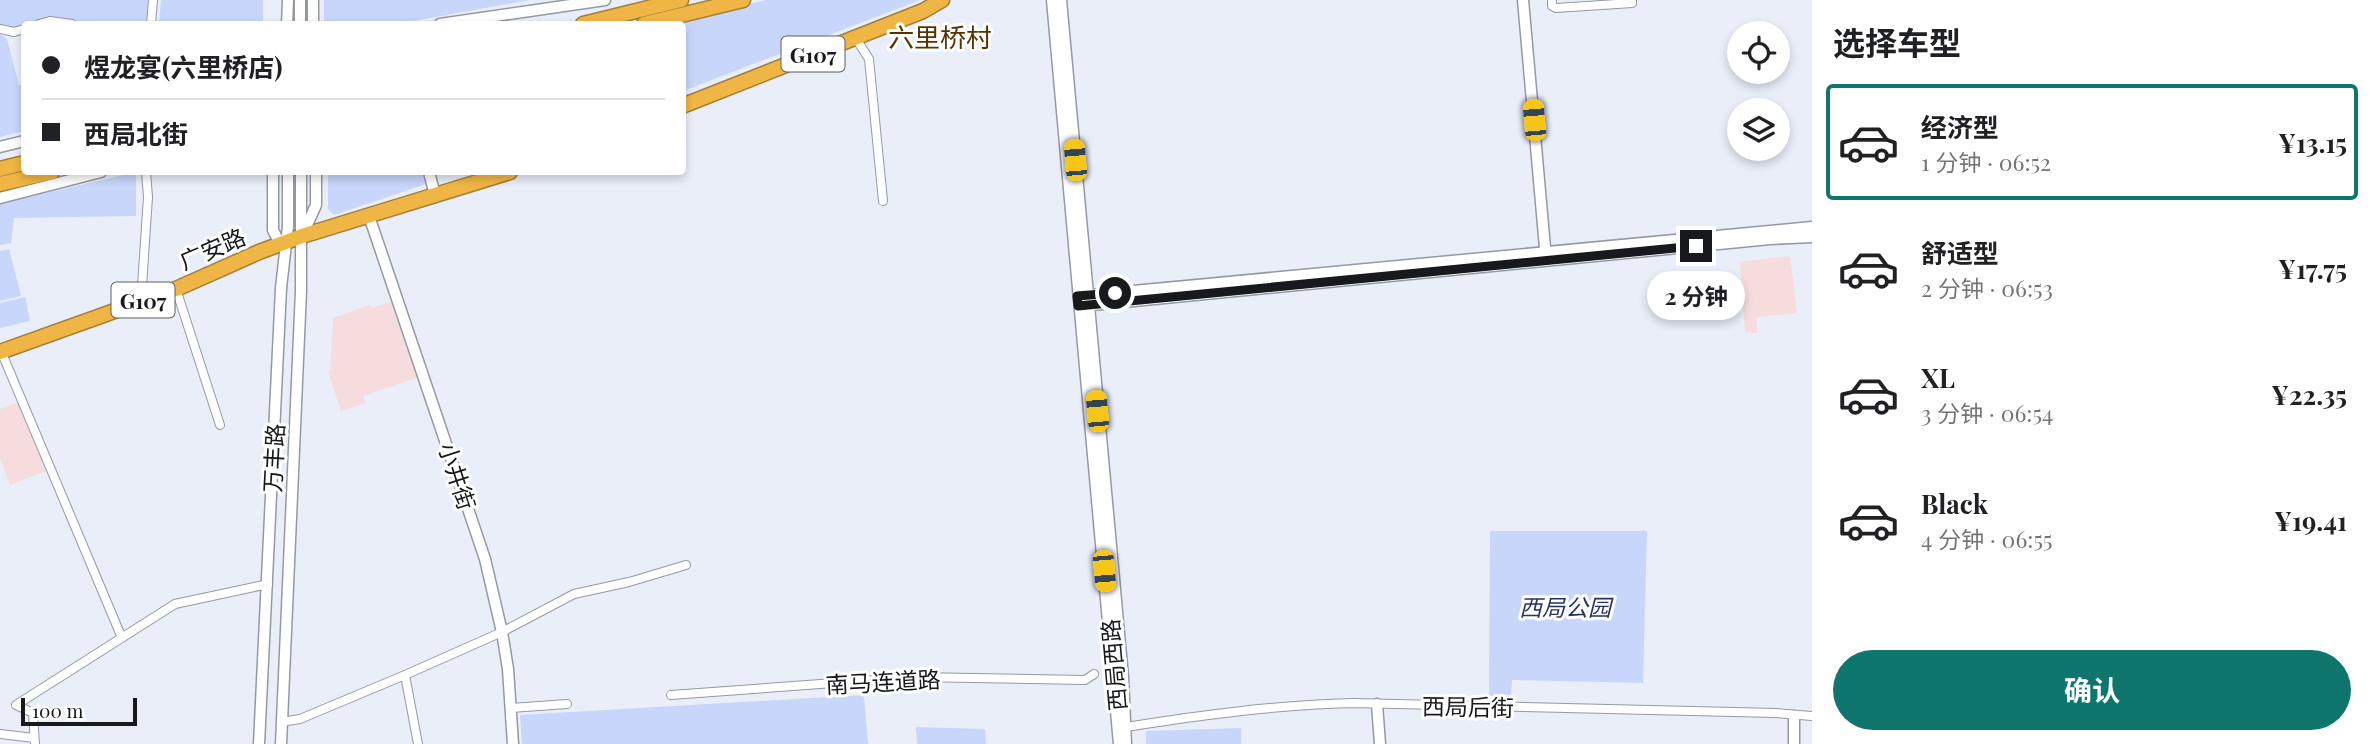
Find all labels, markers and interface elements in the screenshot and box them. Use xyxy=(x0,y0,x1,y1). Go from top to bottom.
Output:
district label: 六里桥村 xyxy=(888,19,992,54)
text: 选择车型 xyxy=(1833,20,1961,63)
map controls xyxy=(1727,21,1790,161)
button: locate xyxy=(1727,21,1790,84)
road number: G107 xyxy=(782,36,844,72)
text: 煜龙宴(六里桥店) xyxy=(84,49,283,84)
car xyxy=(1522,98,1547,142)
button: layers xyxy=(1727,98,1790,161)
text: 经济型 xyxy=(1921,109,1999,144)
icon: car xyxy=(1837,111,1900,174)
text: 西局北街 xyxy=(84,116,188,151)
text: ¥13.15 xyxy=(2278,125,2347,160)
car xyxy=(1063,138,1088,182)
text: 1 分钟 · 06:52 xyxy=(1921,146,2051,177)
street label: 广安路 xyxy=(174,220,250,276)
route end xyxy=(1680,230,1712,262)
text: 舒适型 xyxy=(1921,235,1999,270)
icon: car xyxy=(1837,237,1900,300)
text: ¥17.75 xyxy=(2278,251,2347,286)
callout: 2 分钟 xyxy=(1647,270,1745,320)
text: 2 分钟 · 06:53 xyxy=(1921,272,2053,303)
route start xyxy=(1099,277,1131,309)
text: 2 分钟 xyxy=(1664,280,1728,311)
road number: G107 xyxy=(111,282,174,318)
text: XL xyxy=(1921,360,1955,395)
icon: car xyxy=(1837,363,1900,426)
text: ¥22.35 xyxy=(2271,377,2347,412)
car xyxy=(1085,389,1110,433)
text: 3 分钟 · 06:54 xyxy=(1921,397,2053,428)
street label: 万丰路 xyxy=(256,423,290,493)
street label: 小井街 xyxy=(433,438,483,514)
text: Black xyxy=(1921,486,1988,521)
icon: car xyxy=(1837,489,1900,552)
text: ¥19.41 xyxy=(2274,503,2347,538)
text: 4 分钟 · 06:55 xyxy=(1921,523,2053,554)
car xyxy=(1092,549,1117,593)
park label: 西局公园 xyxy=(1519,591,1614,622)
street label: 西局西路 xyxy=(1094,618,1132,712)
button: 确认 xyxy=(1833,650,2351,730)
street label: 南马连道路 xyxy=(825,663,941,699)
street label: 西局后街 xyxy=(1422,690,1514,722)
scale bar xyxy=(21,695,136,727)
text: 100 m xyxy=(32,697,83,723)

